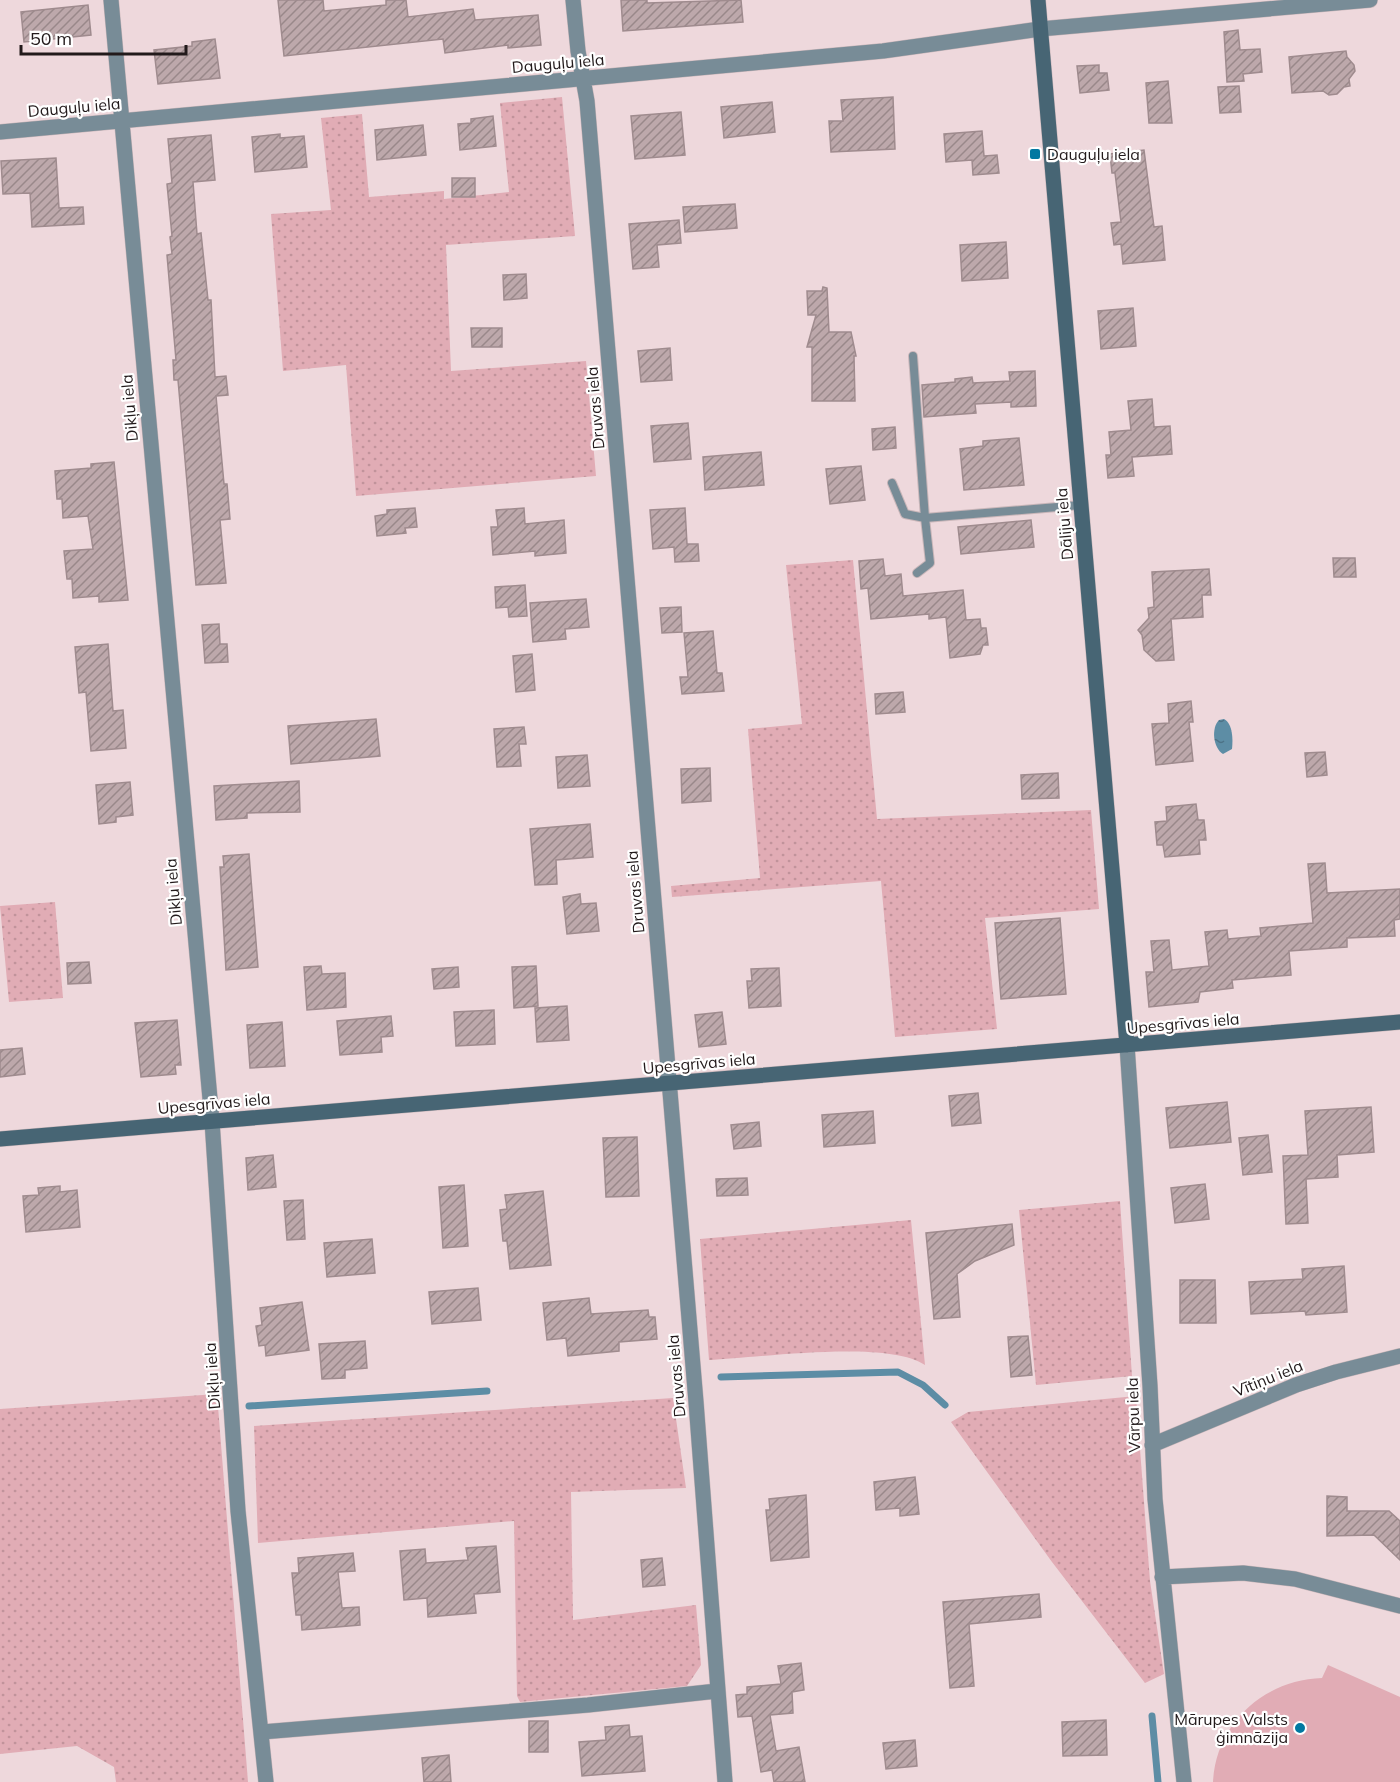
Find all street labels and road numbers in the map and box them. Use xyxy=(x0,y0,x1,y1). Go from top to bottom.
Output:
street label: Dauguļu iela xyxy=(511,49,605,77)
street label: Dauguļu iela xyxy=(27,93,121,121)
street label: Druvas iela xyxy=(581,366,609,450)
street label: Dikļu iela xyxy=(116,374,142,442)
street label: Dāliju iela xyxy=(1051,487,1077,561)
street label: Druvas iela xyxy=(621,850,649,934)
street label: Dikļu iela xyxy=(160,858,186,926)
street label: Upesgrīvas iela xyxy=(1126,1008,1240,1038)
street label: Upesgrīvas iela xyxy=(642,1048,756,1078)
street label: Upesgrīvas iela xyxy=(157,1088,271,1118)
street label: Druvas iela xyxy=(662,1334,690,1418)
street label: Dikļu iela xyxy=(200,1342,224,1410)
street label: Vītiņu iela xyxy=(1230,1355,1306,1401)
street label: Vārpu iela xyxy=(1122,1377,1144,1453)

